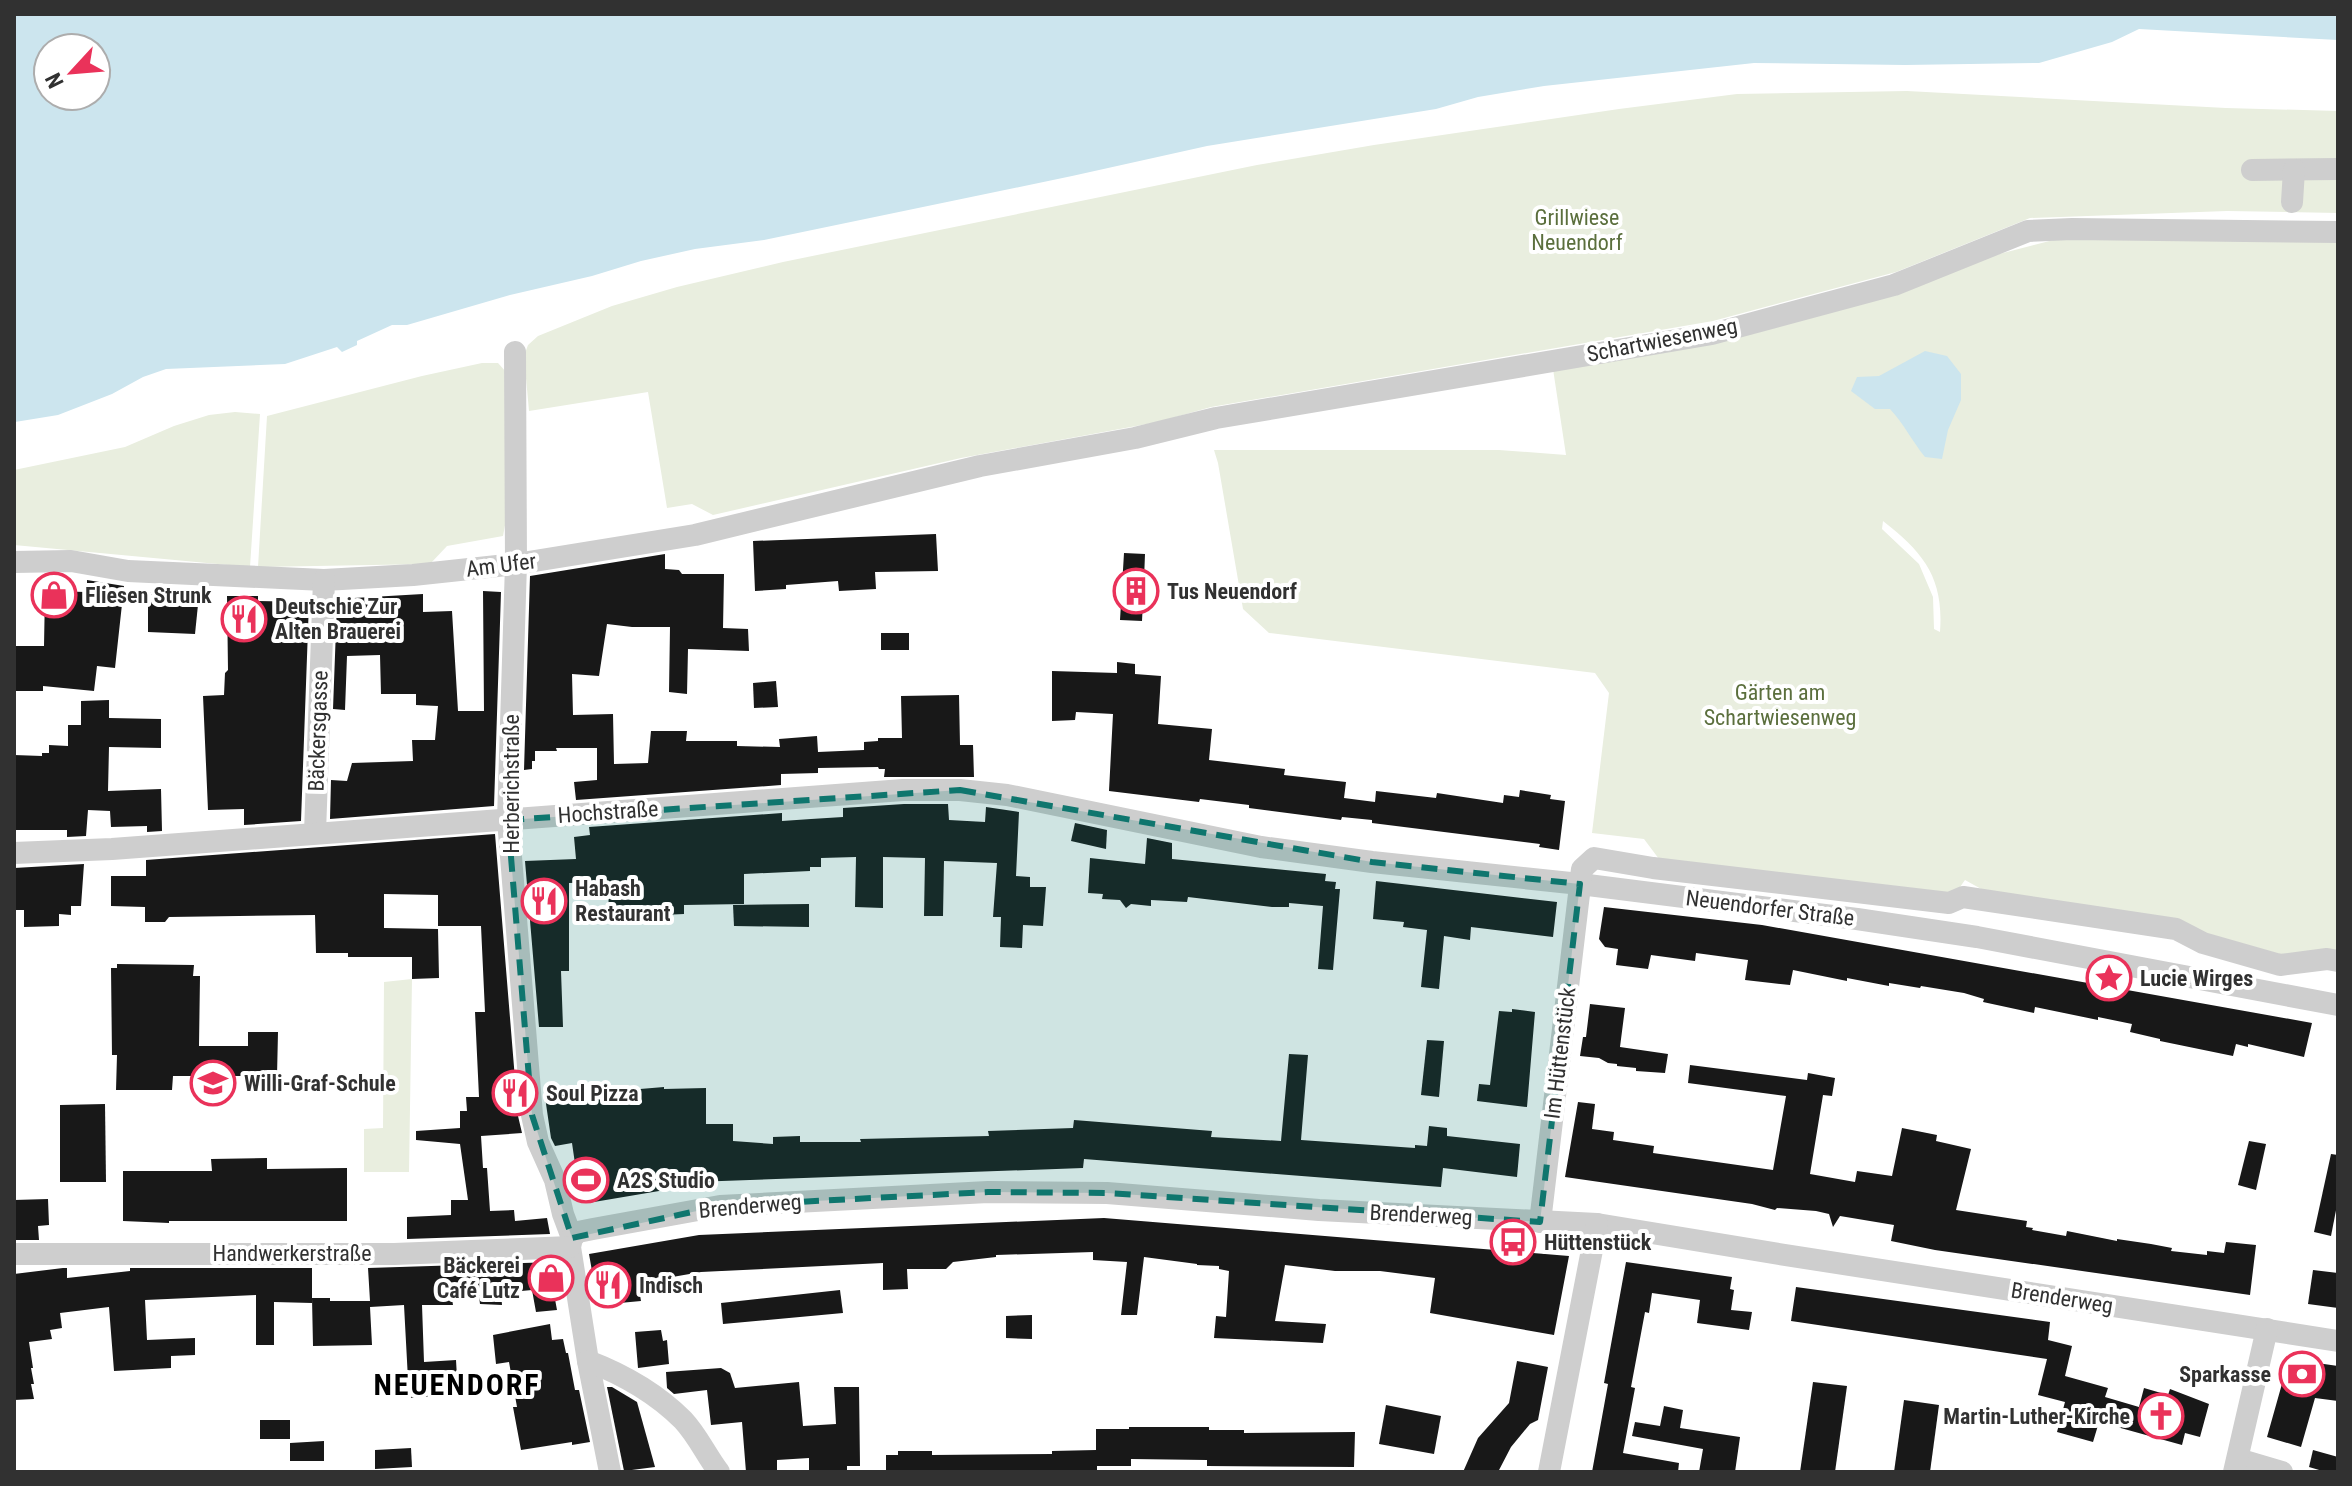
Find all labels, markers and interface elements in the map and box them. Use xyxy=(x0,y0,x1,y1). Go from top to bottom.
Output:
north arrow xyxy=(32,32,112,112)
text: N xyxy=(40,69,69,92)
park label: Grillwiese Neuendorf xyxy=(1531,205,1623,255)
street label: Schartwiesenweg xyxy=(1585,313,1739,367)
street label: Am Ufer xyxy=(465,548,538,582)
building icon: Tus Neuendorf xyxy=(1112,567,1160,615)
shop icon: Fliesen Strunk xyxy=(30,571,78,619)
place label: Tus Neuendorf xyxy=(1167,579,1297,604)
place label: Fliesen Strunk xyxy=(85,583,212,608)
place label: Deutschie Zur Alten Brauerei xyxy=(275,594,401,644)
restaurant icon: Deutschie Zur Alten Brauerei xyxy=(220,595,268,643)
street label: Bäckersgasse xyxy=(303,670,333,792)
park label: Gärten am Schartwiesenweg xyxy=(1704,680,1856,730)
street label: Herberichstraße xyxy=(499,714,524,854)
street label: Hochstraße xyxy=(557,796,659,828)
place label: Habash Restaurant xyxy=(575,876,671,926)
restaurant icon: Habash Restaurant xyxy=(520,877,568,925)
street label: Neuendorfer Straße xyxy=(1684,885,1856,931)
place icon: Lucie Wirges xyxy=(2085,954,2133,1002)
place label: Lucie Wirges xyxy=(2140,966,2253,991)
street label: Im Hüttenstück xyxy=(1540,986,1580,1120)
school or university icon: Willi-Graf-Schule xyxy=(189,1059,237,1107)
restaurant icon: Soul Pizza xyxy=(491,1069,539,1117)
place label: Willi-Graf-Schule xyxy=(244,1071,396,1096)
place label: Soul Pizza xyxy=(546,1081,639,1106)
sports icon: A2S Studio xyxy=(562,1156,610,1204)
place label: A2S Studio xyxy=(617,1168,715,1193)
street label: Brenderweg xyxy=(698,1189,802,1223)
street label: Brenderweg xyxy=(1369,1200,1473,1230)
bus stop icon: Hüttenstück xyxy=(1489,1218,1537,1266)
place label: Hüttenstück xyxy=(1544,1230,1652,1255)
street label: Handwerkerstraße xyxy=(213,1241,371,1266)
place label: Bäckerei Café Lutz xyxy=(437,1253,520,1303)
shop icon: Bäckerei Café Lutz xyxy=(527,1254,575,1302)
restaurant icon: Indisch xyxy=(584,1261,632,1309)
place label: Indisch xyxy=(639,1273,703,1298)
street label: Brenderweg xyxy=(2009,1278,2115,1318)
bank icon: Sparkasse xyxy=(2278,1350,2326,1398)
place label: Sparkasse xyxy=(2179,1362,2271,1387)
district label: NEUENDORF xyxy=(373,1367,541,1402)
church icon: Martin-Luther-Kirche xyxy=(2137,1392,2185,1440)
place label: Martin-Luther-Kirche xyxy=(1943,1404,2130,1429)

